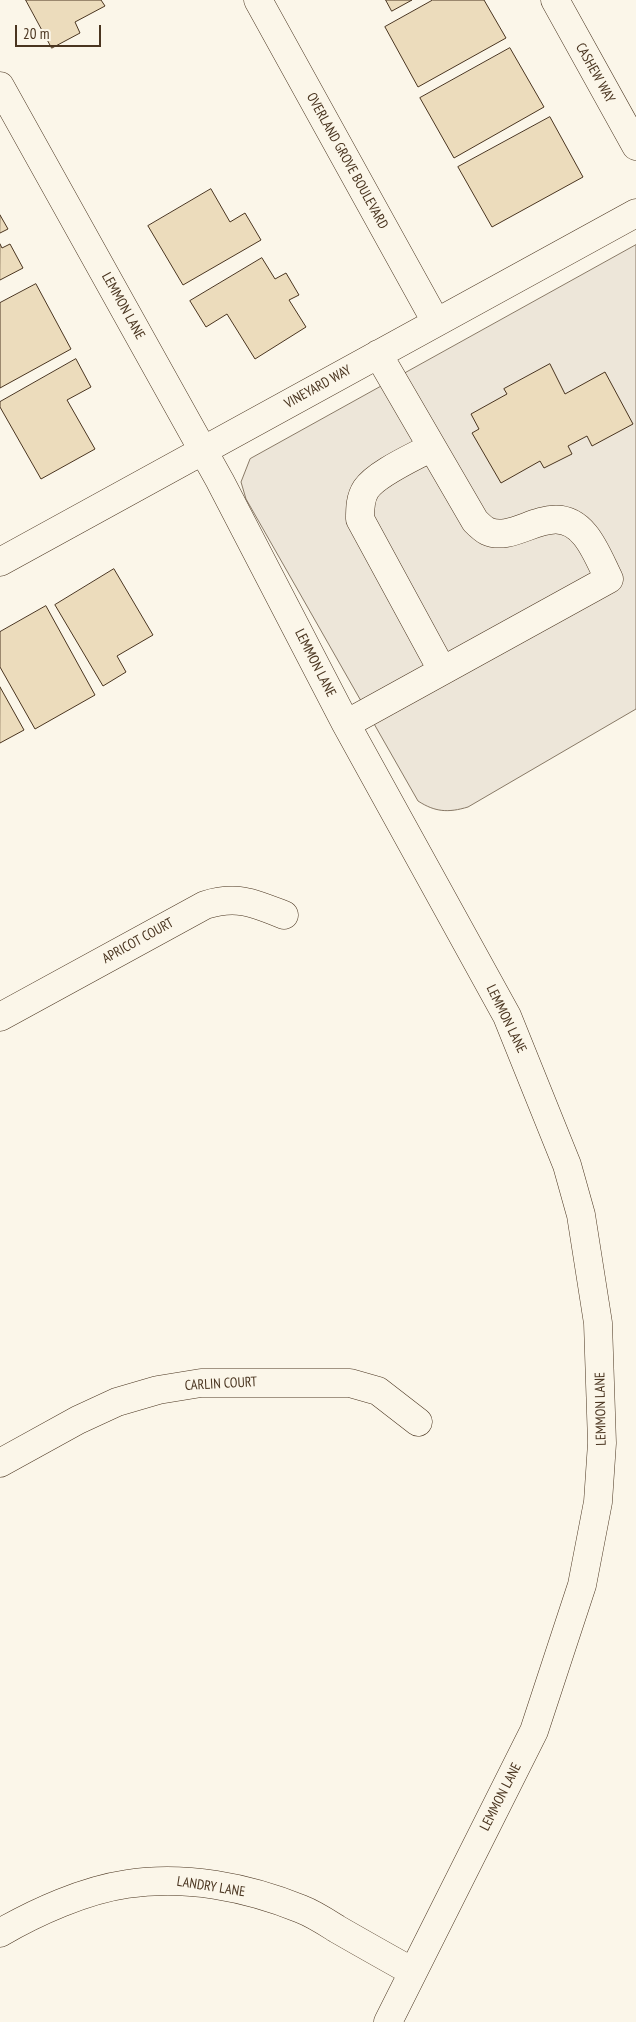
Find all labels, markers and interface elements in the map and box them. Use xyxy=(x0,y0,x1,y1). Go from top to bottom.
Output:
scale bar xyxy=(18,15,104,47)
text: 20 m xyxy=(23,24,49,43)
street label: CASHEW WAY xyxy=(572,40,618,106)
street label: OVERLAND GROVE BOULEVARD xyxy=(303,90,391,232)
street label: LEMMON LANE xyxy=(98,270,148,342)
street label: VINEYARD WAY xyxy=(282,362,354,412)
street label: LEMMON LANE xyxy=(291,626,339,700)
street label: APRICOT COURT xyxy=(99,915,177,967)
street label: LEMMON LANE xyxy=(482,982,530,1056)
street label: LEMMON LANE xyxy=(592,1372,610,1446)
street label: CARLIN COURT xyxy=(184,1374,258,1394)
street label: LEMMON LANE xyxy=(477,1760,525,1834)
street label: LANDRY LANE xyxy=(176,1873,246,1901)

